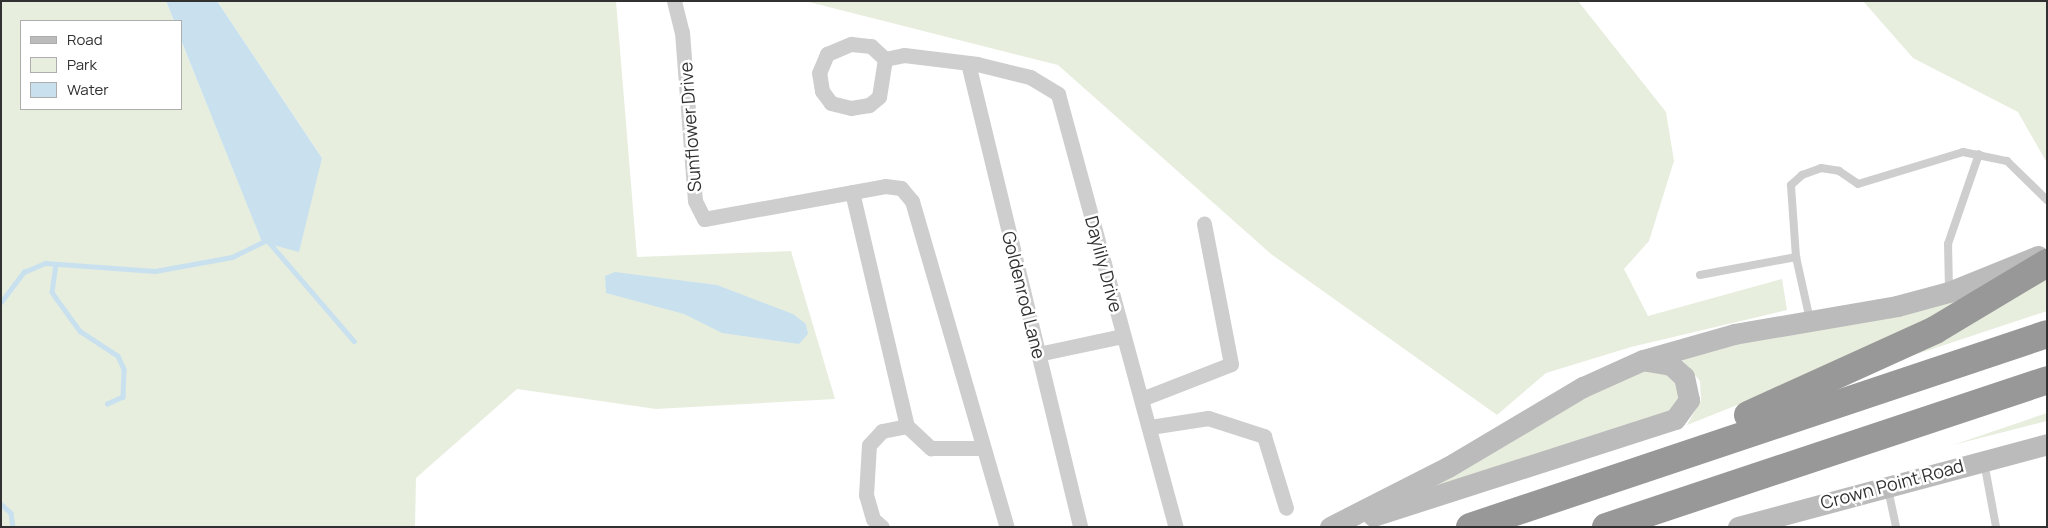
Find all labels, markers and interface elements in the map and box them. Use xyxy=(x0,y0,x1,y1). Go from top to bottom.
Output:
legend xyxy=(20,20,182,110)
text: Road xyxy=(67,29,103,50)
text: Park xyxy=(67,54,97,75)
street label: Sunflower Drive xyxy=(675,61,705,193)
text: Water xyxy=(67,79,109,100)
street label: Daylily Drive xyxy=(1081,213,1127,315)
street label: Goldenrod Lane xyxy=(998,229,1050,361)
street label: Crown Point Road xyxy=(1818,454,1966,514)

